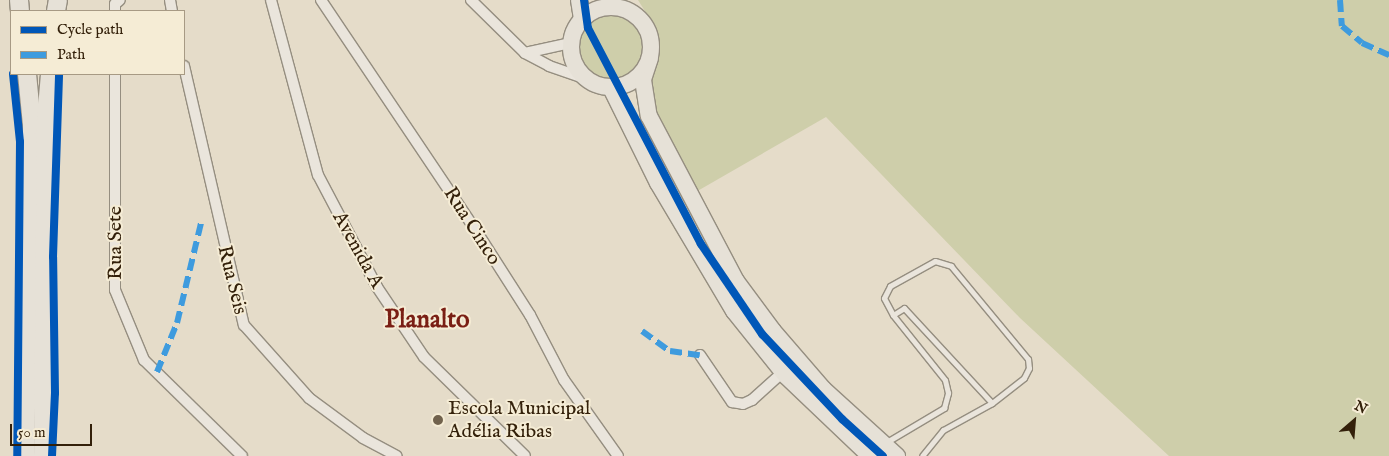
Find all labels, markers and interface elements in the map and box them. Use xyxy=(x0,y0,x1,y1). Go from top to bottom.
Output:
legend xyxy=(10,10,185,75)
text: Cycle path xyxy=(57,20,123,39)
text: Path xyxy=(57,45,85,64)
street label: Rua Cinco xyxy=(438,183,506,269)
street label: Rua Sete xyxy=(103,206,127,280)
street label: Avenida A xyxy=(327,207,389,293)
street label: Rua Seis xyxy=(212,243,252,317)
district label: Planalto xyxy=(384,305,470,335)
place label: Escola Municipal Adélia Ribas xyxy=(448,396,590,443)
north arrow xyxy=(1329,396,1379,446)
text: N xyxy=(1351,397,1370,418)
scale bar xyxy=(12,414,95,446)
marker: Escola Municipal Adélia Ribas xyxy=(432,414,444,426)
text: 50 m xyxy=(18,423,46,442)

